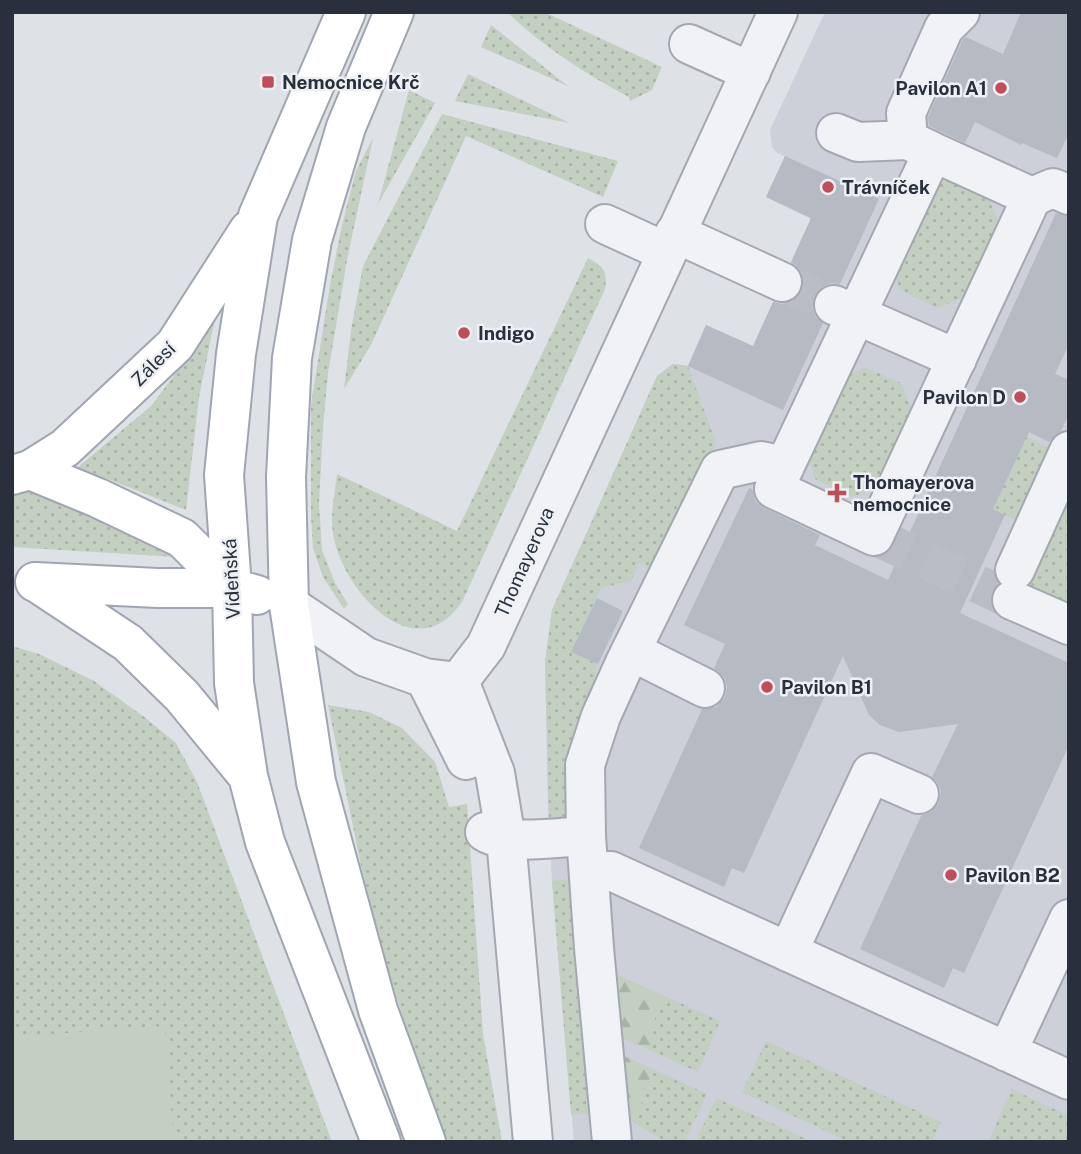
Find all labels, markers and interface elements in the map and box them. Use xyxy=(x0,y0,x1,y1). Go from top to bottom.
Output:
place label: Nemocnice Krč xyxy=(282,71,420,93)
marker: Nemocnice Krč xyxy=(260,74,276,90)
place label: Pavilon A1 xyxy=(895,77,987,99)
marker: Pavilon A1 xyxy=(993,80,1009,96)
place label: Trávníček xyxy=(842,176,930,198)
marker: Trávníček xyxy=(820,179,836,195)
place label: Indigo xyxy=(478,322,534,344)
marker: Indigo xyxy=(456,325,472,341)
street label: Zálesí xyxy=(127,337,180,390)
place label: Pavilon D xyxy=(923,386,1006,408)
marker: Pavilon D xyxy=(1012,389,1028,405)
place label: Thomayerova nemocnice xyxy=(853,471,974,515)
marker: Thomayerova nemocnice xyxy=(827,483,847,503)
street label: Thomayerova xyxy=(490,504,558,620)
street label: Vídeňská xyxy=(218,538,244,620)
place label: Pavilon B1 xyxy=(781,676,872,698)
marker: Pavilon B1 xyxy=(759,679,775,695)
place label: Pavilon B2 xyxy=(965,864,1060,886)
marker: Pavilon B2 xyxy=(943,867,959,883)

